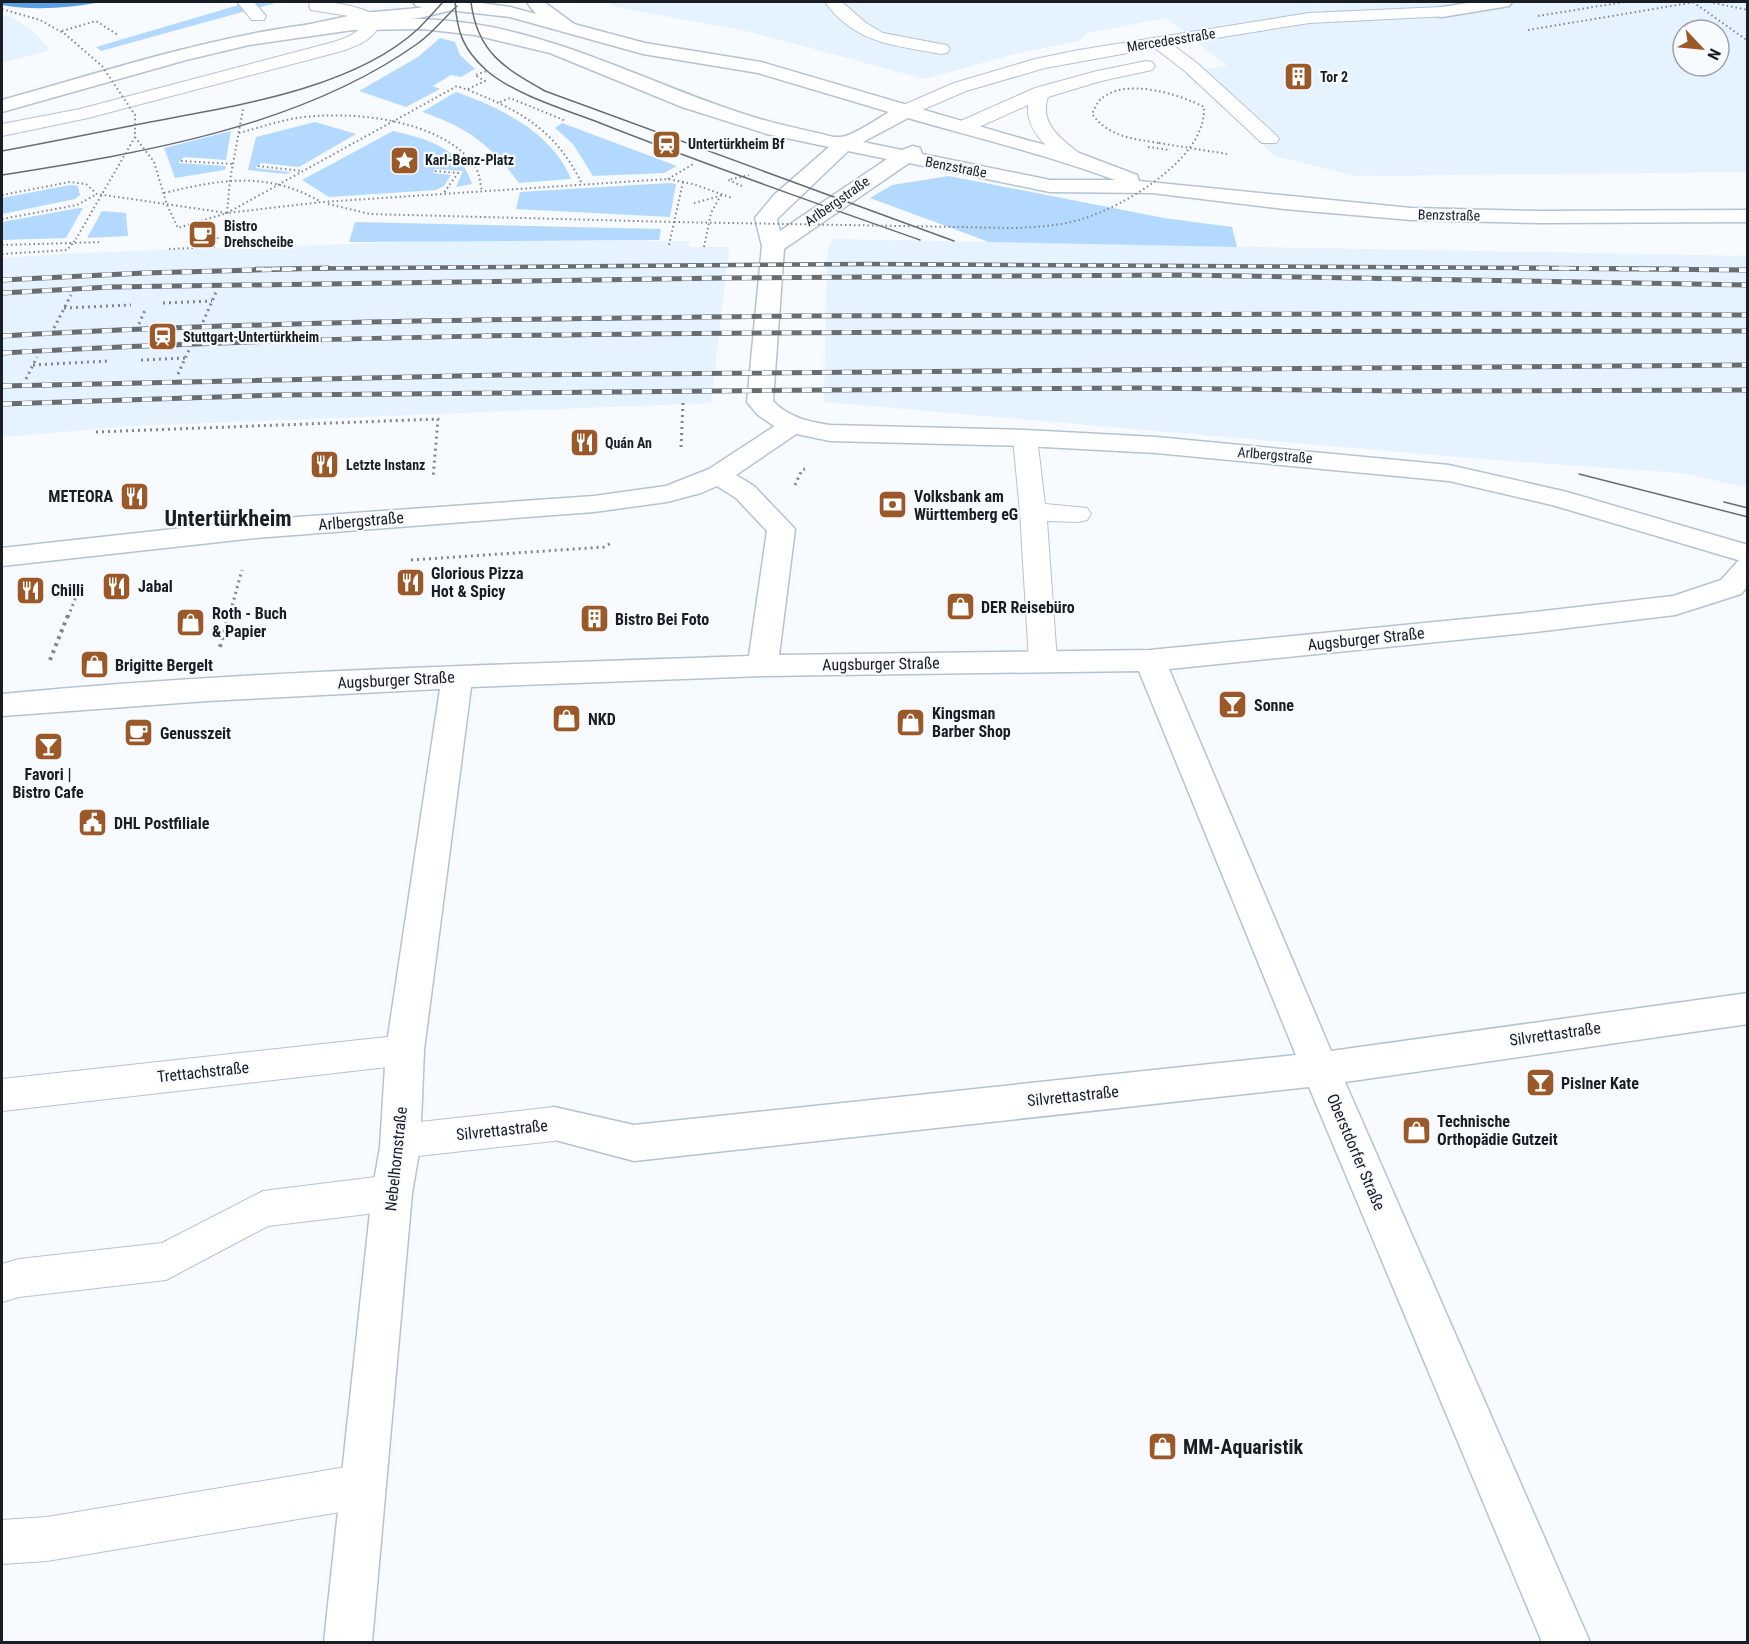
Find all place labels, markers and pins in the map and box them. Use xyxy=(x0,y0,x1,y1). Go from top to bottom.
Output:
building icon: Tor 2 xyxy=(1283,61,1315,93)
place label: Tor 2 xyxy=(1320,69,1348,85)
station icon: Untertürkheim Bf xyxy=(651,128,683,160)
place label: Untertürkheim Bf xyxy=(688,136,785,152)
place icon: Karl-Benz-Platz xyxy=(388,144,420,176)
place label: Karl-Benz-Platz xyxy=(425,152,514,168)
cafe icon: Bistro Drehscheibe xyxy=(187,218,219,250)
place label: Bistro Drehscheibe xyxy=(224,218,294,250)
station icon: Stuttgart-Untertürkheim xyxy=(146,321,178,353)
place label: Stuttgart-Untertürkheim xyxy=(183,329,319,345)
restaurant icon: Quán An xyxy=(568,427,600,459)
place label: Quán An xyxy=(605,435,652,451)
restaurant icon: Letzte Instanz xyxy=(309,449,341,481)
place label: Letzte Instanz xyxy=(346,457,425,473)
restaurant icon: METEORA xyxy=(118,480,150,512)
place label: METEORA xyxy=(48,487,113,506)
place label: Volksbank am Württemberg eG xyxy=(914,487,1018,524)
bank icon: Volksbank am Württemberg eG xyxy=(877,489,909,521)
place label: Glorious Pizza Hot & Spicy xyxy=(431,564,524,601)
restaurant icon: Glorious Pizza Hot & Spicy xyxy=(394,566,426,598)
restaurant icon: Jabal xyxy=(101,570,133,602)
restaurant icon: Chilli xyxy=(14,574,46,606)
place label: Jabal xyxy=(138,577,173,596)
place label: Chilli xyxy=(51,581,84,600)
shop icon: DER Reisebüro xyxy=(944,591,976,623)
place label: DER Reisebüro xyxy=(981,598,1075,617)
building icon: Bistro Bei Foto xyxy=(578,603,610,635)
place label: Roth - Buch & Papier xyxy=(212,604,287,641)
shop icon: Roth - Buch & Papier xyxy=(175,606,207,638)
place label: Bistro Bei Foto xyxy=(615,610,709,629)
shop icon: Brigitte Bergelt xyxy=(78,649,110,681)
place label: Brigitte Bergelt xyxy=(115,656,213,675)
bar icon: Sonne xyxy=(1217,689,1249,721)
place label: Sonne xyxy=(1254,696,1294,715)
shop icon: NKD xyxy=(551,703,583,735)
place label: Kingsman Barber Shop xyxy=(932,704,1011,741)
shop icon: Kingsman Barber Shop xyxy=(895,706,927,738)
place label: NKD xyxy=(588,710,616,729)
cafe icon: Genusszeit xyxy=(123,717,155,749)
place label: Genusszeit xyxy=(160,724,231,743)
bar icon: Favori | Bistro Cafe xyxy=(32,730,64,762)
place label: Favori | Bistro Cafe xyxy=(12,765,84,802)
public building icon: DHL Postfiliale xyxy=(77,807,109,839)
place label: DHL Postfiliale xyxy=(114,814,210,833)
bar icon: Pislner Kate xyxy=(1524,1067,1556,1099)
place label: Pislner Kate xyxy=(1561,1074,1639,1093)
place label: Technische Orthopädie Gutzeit xyxy=(1437,1112,1558,1149)
shop icon: Technische Orthopädie Gutzeit xyxy=(1400,1114,1432,1146)
shop icon: MM-Aquaristik xyxy=(1146,1431,1178,1463)
place label: MM-Aquaristik xyxy=(1183,1435,1304,1459)

